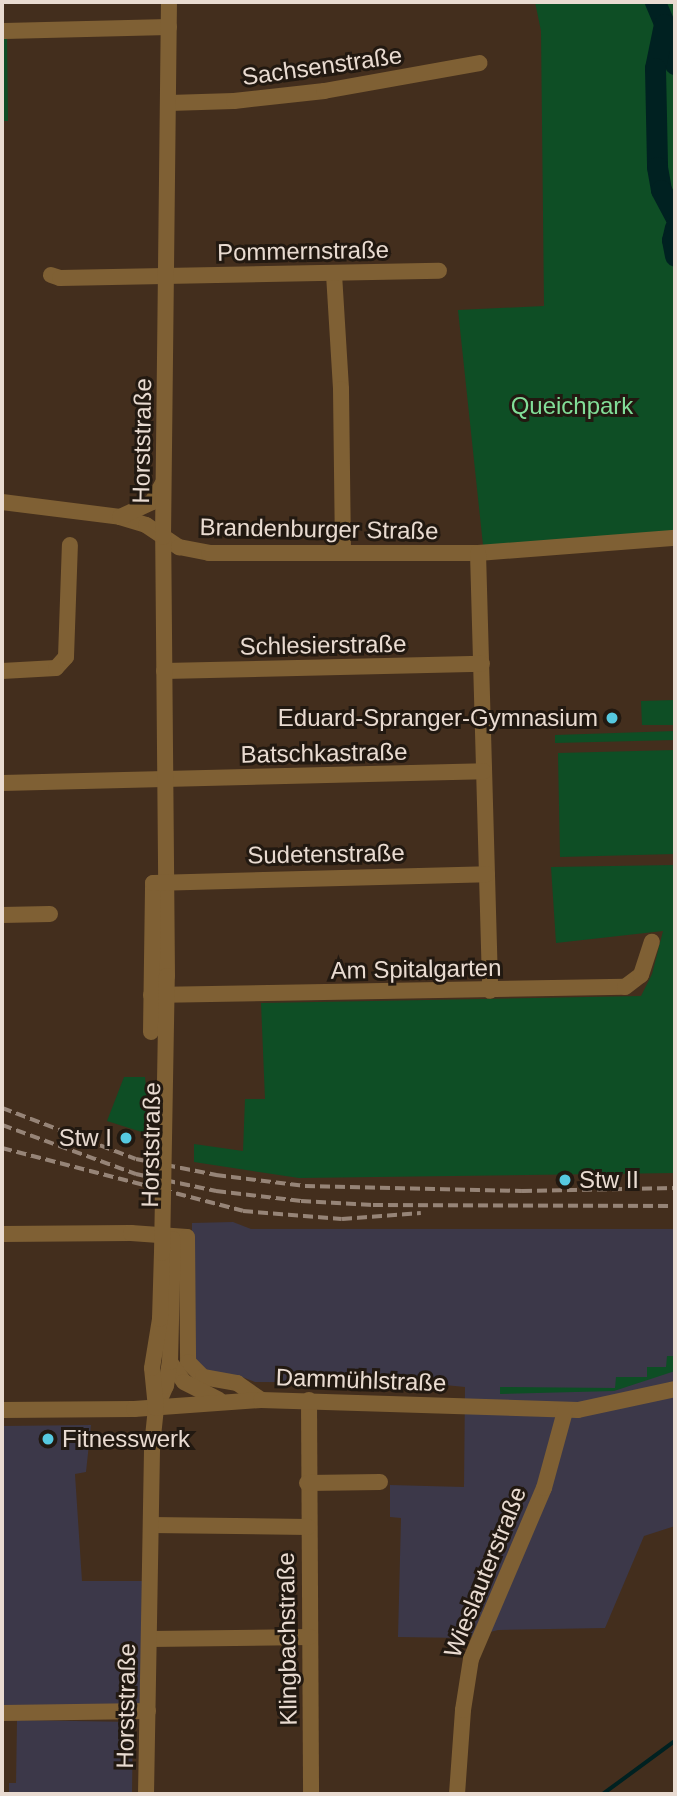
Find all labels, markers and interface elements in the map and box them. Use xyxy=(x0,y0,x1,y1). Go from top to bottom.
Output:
street label: Sachsenstraße xyxy=(240,41,404,91)
street label: Pommernstraße xyxy=(217,235,389,267)
street label: Horststraße xyxy=(127,378,157,504)
park label: Queichpark xyxy=(511,392,633,420)
street label: Brandenburger Straße xyxy=(199,513,439,545)
street label: Schlesierstraße xyxy=(239,629,407,661)
place label: Eduard-Spranger-Gymnasium xyxy=(278,704,598,732)
marker: Eduard-Spranger-Gymnasium xyxy=(604,710,620,726)
street label: Batschkastraße xyxy=(240,737,408,769)
street label: Sudetenstraße xyxy=(247,838,405,870)
street label: Am Spitalgarten xyxy=(330,953,502,985)
street label: Horststraße xyxy=(136,1082,166,1208)
place label: Stw I xyxy=(59,1124,112,1152)
marker: Stw I xyxy=(118,1130,134,1146)
place label: Stw II xyxy=(579,1166,639,1194)
marker: Stw II xyxy=(557,1172,573,1188)
street label: Dammühlstraße xyxy=(275,1363,447,1397)
place label: Fitnesswerk xyxy=(62,1425,190,1453)
marker: Fitnesswerk xyxy=(40,1431,56,1447)
street label: Wieslauterstraße xyxy=(438,1483,532,1661)
street label: Klingbachstraße xyxy=(271,1552,303,1726)
street label: Horststraße xyxy=(111,1643,141,1769)

